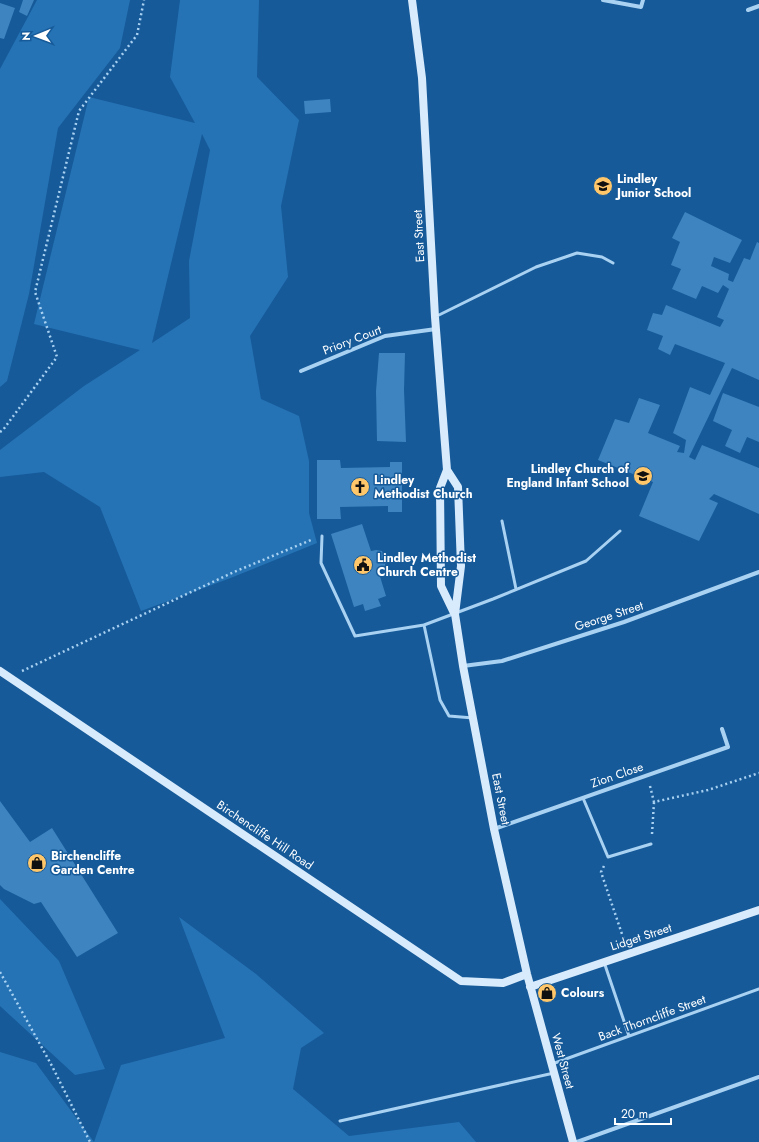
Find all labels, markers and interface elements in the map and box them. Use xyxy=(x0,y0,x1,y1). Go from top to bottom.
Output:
north arrow xyxy=(16,16,56,56)
text: N xyxy=(18,32,34,41)
place label: Lindley Junior School xyxy=(615,170,691,202)
school or university icon: Lindley Junior School xyxy=(592,175,614,197)
street label: East Street xyxy=(409,209,429,263)
street label: Priory Court xyxy=(320,321,384,359)
place label: Lindley Church of England Infant School xyxy=(507,460,630,492)
school or university icon: Lindley Church of England Infant School xyxy=(632,465,654,487)
place label: Lindley Methodist Church xyxy=(374,471,473,503)
church icon: Lindley Methodist Church xyxy=(349,476,371,498)
place label: Lindley Methodist Church Centre xyxy=(377,549,476,581)
public building icon: Lindley Methodist Church Centre xyxy=(352,554,374,576)
street label: George Street xyxy=(572,596,646,636)
street label: Zion Close xyxy=(588,758,646,792)
street label: East Street xyxy=(487,772,515,827)
street label: Birchencliffe Hill Road xyxy=(213,796,317,874)
place label: Birchencliffe Garden Centre xyxy=(51,847,135,879)
shop icon: Birchencliffe Garden Centre xyxy=(26,852,48,874)
street label: Lidget Street xyxy=(608,919,674,955)
shop icon: Colours xyxy=(536,982,558,1004)
place label: Colours xyxy=(561,984,605,1002)
street label: Back Thorncliffe Street xyxy=(596,990,708,1046)
street label: West Street xyxy=(547,1031,579,1091)
scale bar xyxy=(615,1100,671,1126)
text: 20 m xyxy=(621,1105,648,1123)

